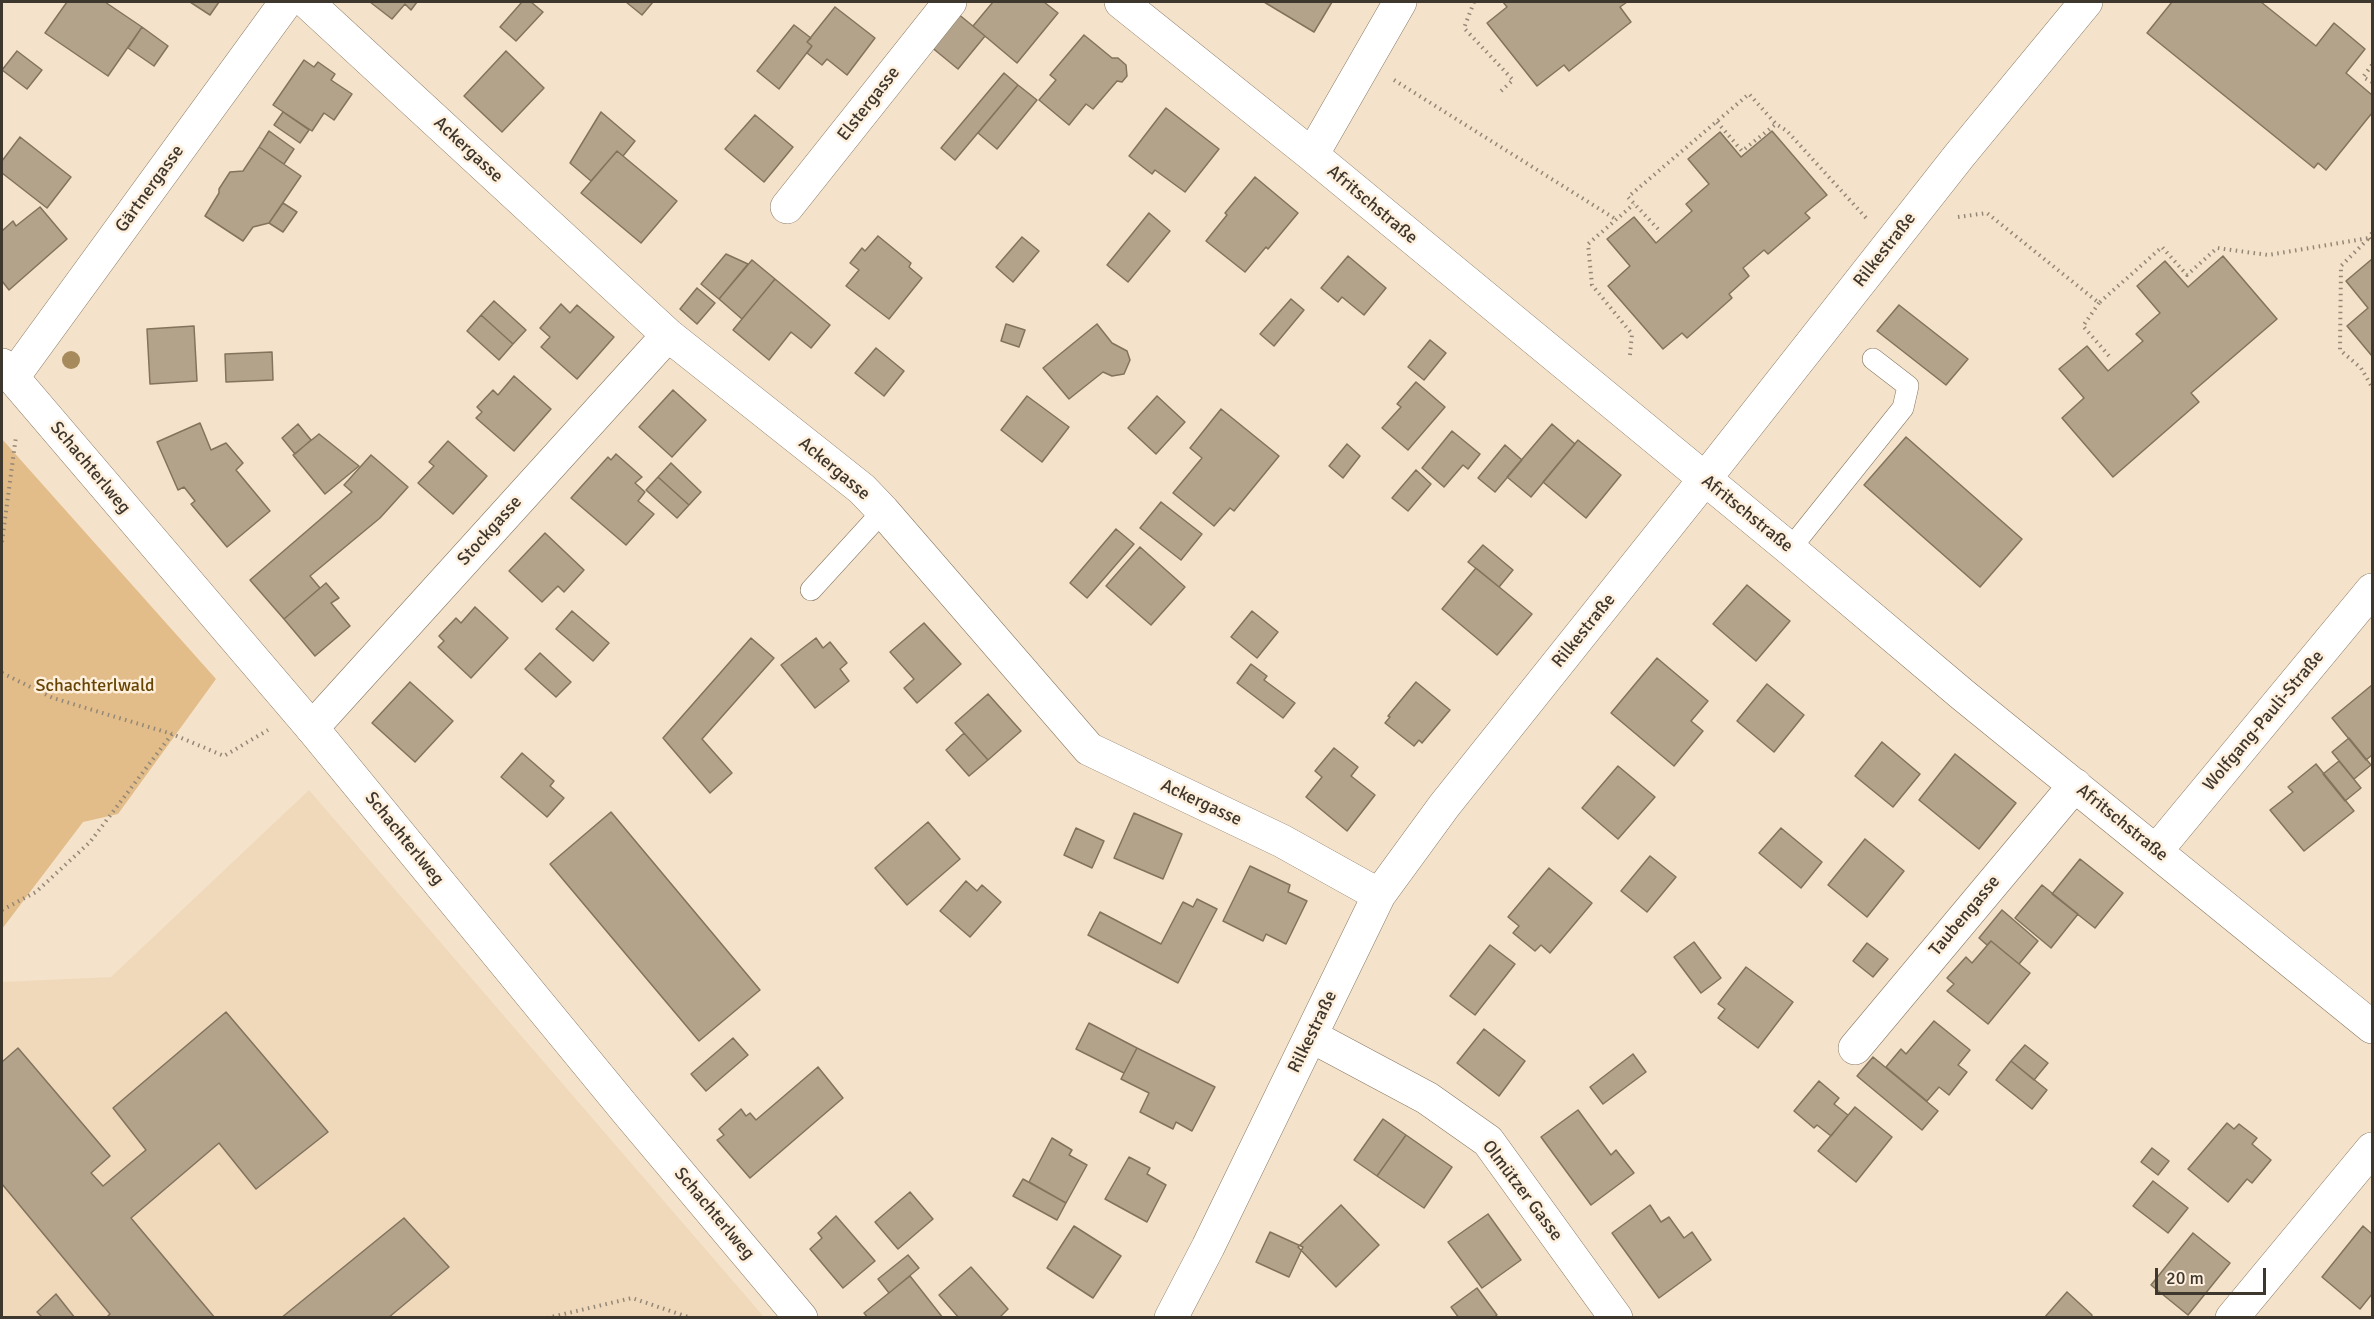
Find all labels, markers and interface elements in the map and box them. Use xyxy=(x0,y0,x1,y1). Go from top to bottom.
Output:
street label: Elstergasse xyxy=(833,63,905,145)
street label: Ackergasse xyxy=(429,112,507,188)
street label: Gärtnergasse xyxy=(111,141,189,237)
street label: Afritschstraße xyxy=(1322,161,1422,249)
street label: Rilkestraße xyxy=(1849,208,1921,292)
street label: Schachterlweg xyxy=(45,417,135,519)
street label: Ackergasse xyxy=(794,433,874,505)
street label: Afritschstraße xyxy=(1697,471,1797,557)
street label: Stockgasse xyxy=(453,492,527,570)
street label: Rilkestraße xyxy=(1548,590,1620,672)
street label: Wolfgang-Pauli-Straße xyxy=(2199,646,2329,796)
park label: Schachterlwald xyxy=(35,675,155,697)
street label: Ackergasse xyxy=(1157,775,1245,831)
street label: Afritschstraße xyxy=(2072,780,2172,866)
street label: Schachterlweg xyxy=(360,788,448,890)
street label: Taubengasse xyxy=(1925,871,2005,961)
street label: Rilkestraße xyxy=(1284,987,1342,1077)
street label: Olmützer Gasse xyxy=(1477,1136,1567,1246)
street label: Schachterlweg xyxy=(669,1163,759,1265)
scale bar xyxy=(2158,1256,2269,1294)
text: 20 m xyxy=(2166,1267,2204,1289)

